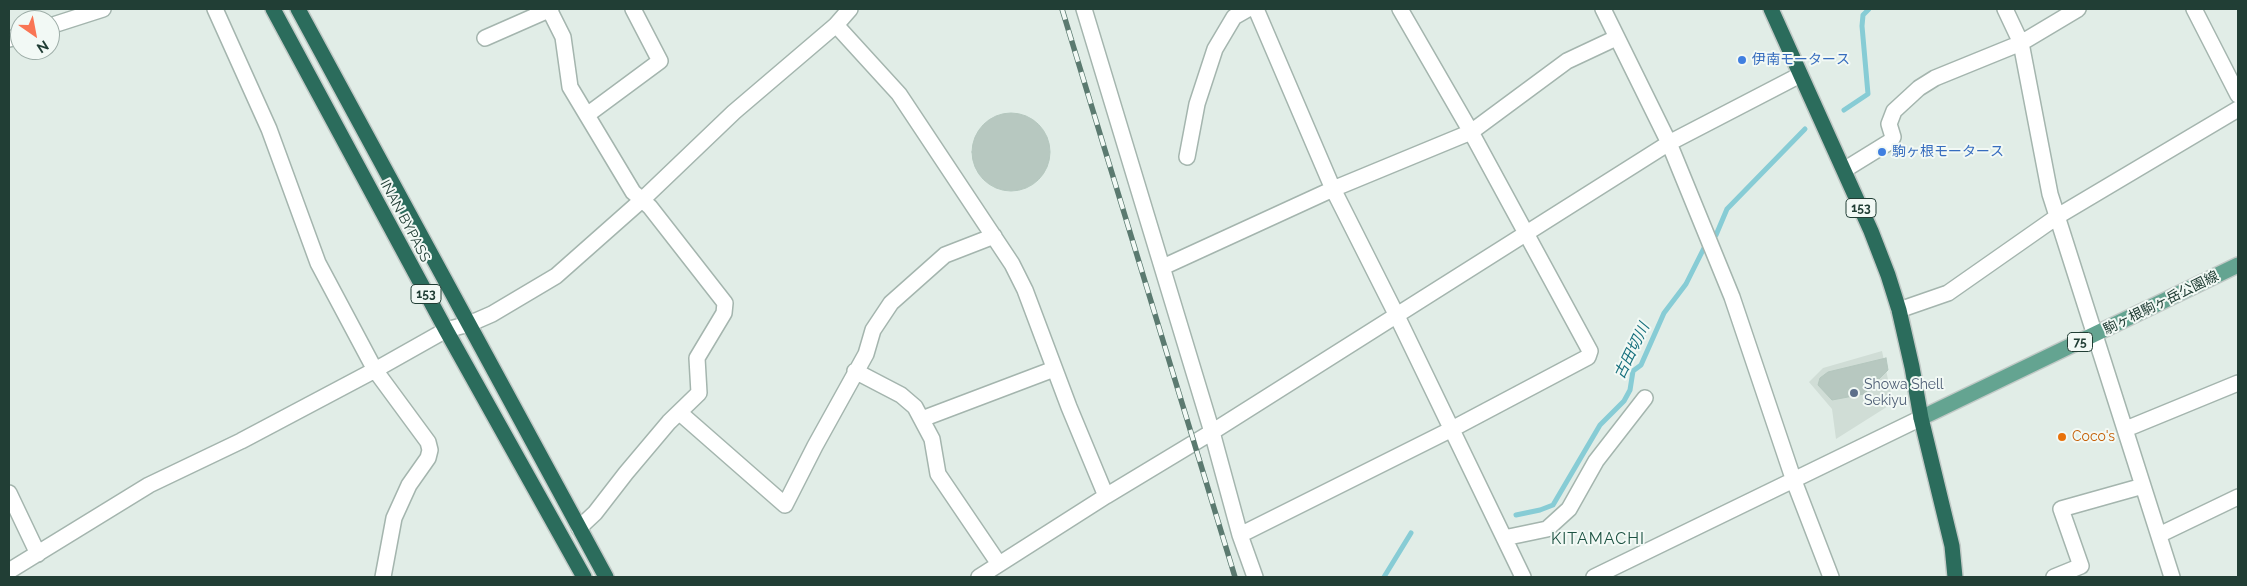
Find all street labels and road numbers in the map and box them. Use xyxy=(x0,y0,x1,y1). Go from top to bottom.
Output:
street label: INAN BYPASS xyxy=(376,177,434,265)
road number: 153 xyxy=(1846,198,1876,218)
street label: 駒ヶ根駒ヶ岳公園線 xyxy=(2101,268,2221,338)
road number: 153 xyxy=(411,284,441,304)
road number: 75 xyxy=(2068,332,2092,352)

